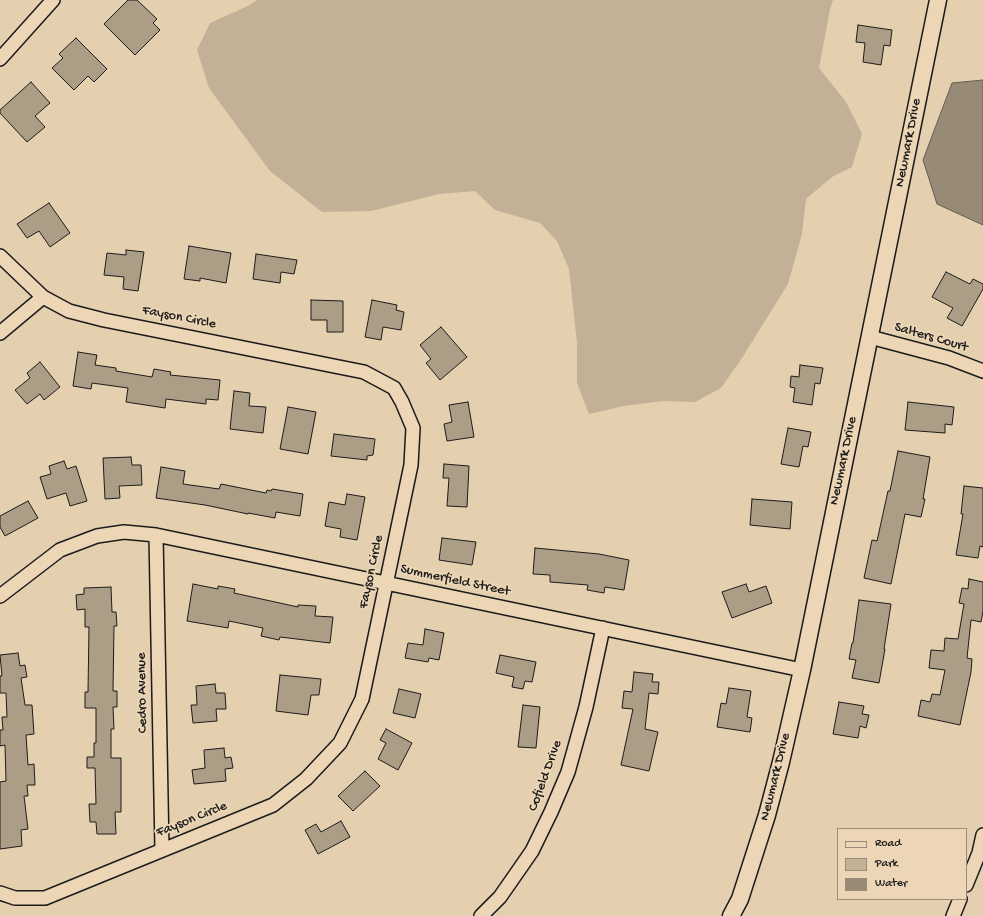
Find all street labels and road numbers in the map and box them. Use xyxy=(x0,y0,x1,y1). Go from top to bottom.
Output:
street label: Newmark Drive xyxy=(892,97,926,189)
street label: Fayson Circle xyxy=(141,303,217,333)
street label: Salters Court xyxy=(892,319,970,357)
street label: Newmark Drive xyxy=(826,415,862,507)
street label: Fayson Circle xyxy=(356,534,388,610)
street label: Summerfield Street xyxy=(399,561,511,601)
street label: Cedro Avenue xyxy=(134,653,152,733)
street label: Newmark Drive xyxy=(757,731,795,823)
street label: Cofield Drive xyxy=(525,738,567,814)
street label: Fayson Circle xyxy=(154,798,230,842)

